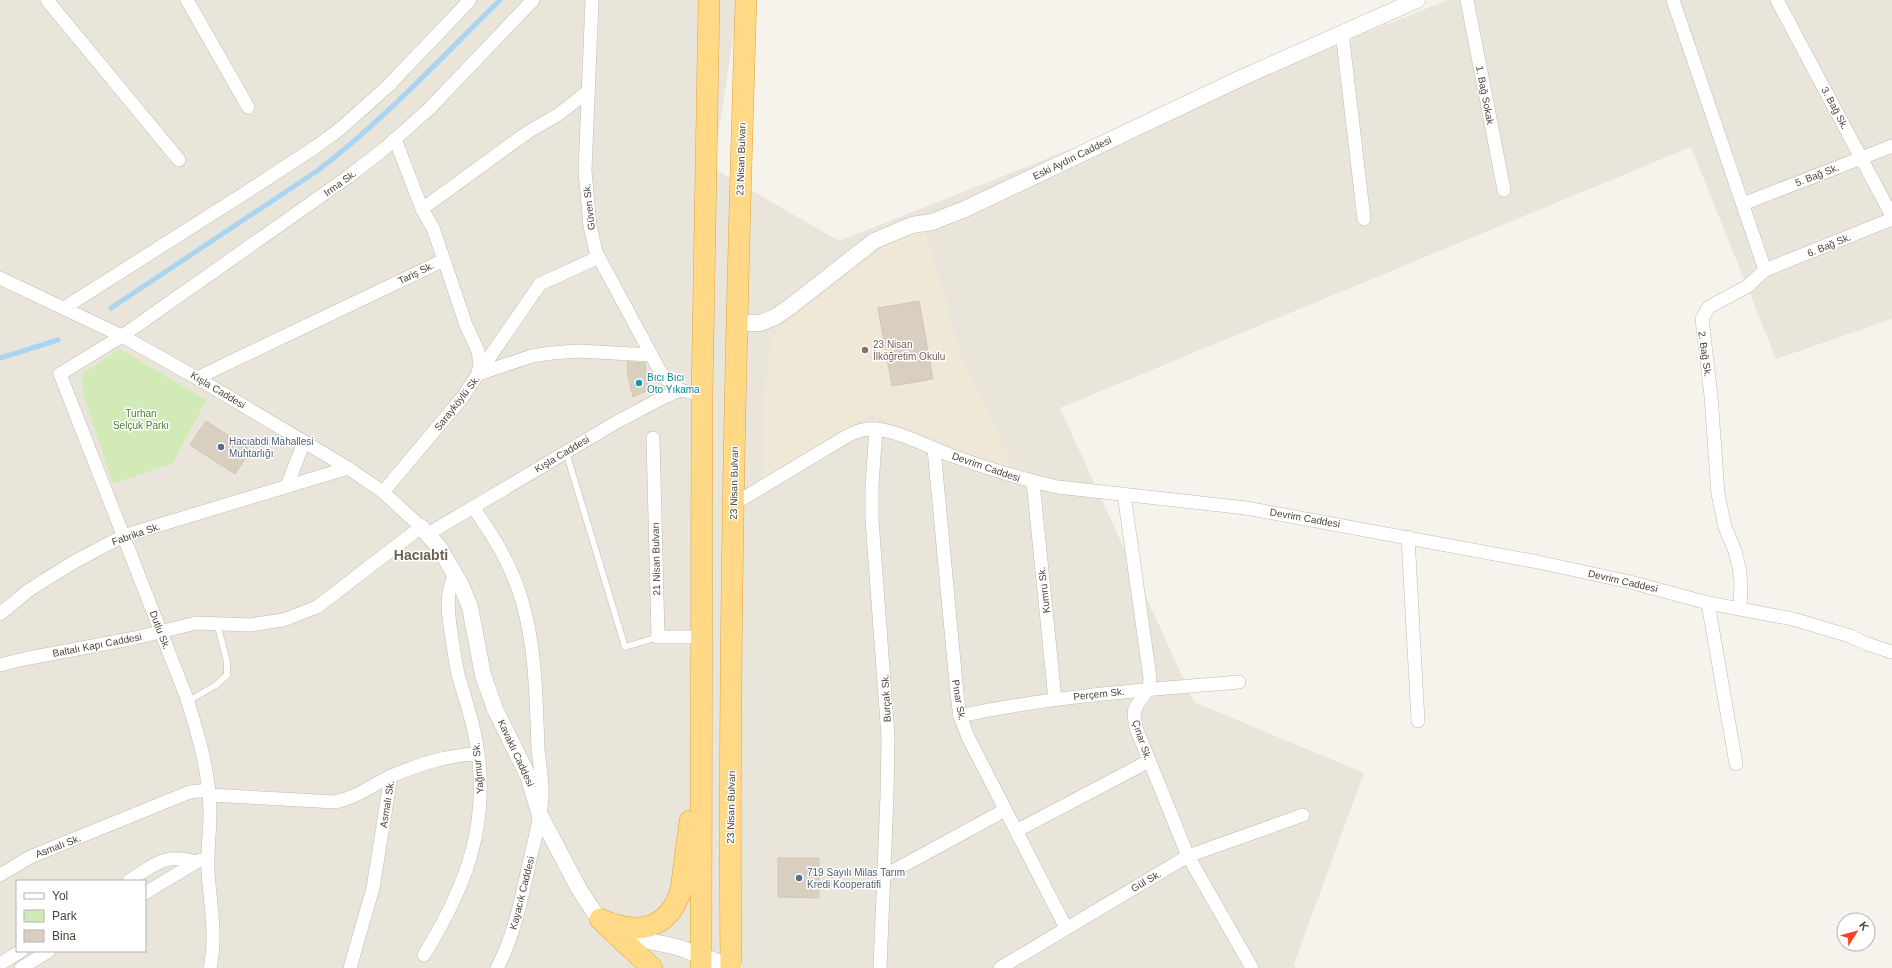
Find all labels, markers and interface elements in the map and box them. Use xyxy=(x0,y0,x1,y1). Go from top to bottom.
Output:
street label: 1. Bağ Sokak xyxy=(1474,65,1496,126)
street label: 3. Bağ Sk. xyxy=(1819,85,1851,131)
street label: 23 Nisan Bulvarı xyxy=(734,122,748,196)
street label: Eski Aydın Caddesi xyxy=(1031,134,1113,182)
street label: 5. Bağ Sk. xyxy=(1793,162,1841,188)
street label: Irma Sk. xyxy=(322,168,358,198)
street label: Güven Sk. xyxy=(581,183,597,231)
street label: 6. Bağ Sk. xyxy=(1806,231,1852,259)
street label: Tariş Sk. xyxy=(396,260,436,286)
street label: 2. Bağ Sk. xyxy=(1696,330,1714,378)
place label: 23 Nisan İlköğretim Okulu xyxy=(873,339,945,362)
marker: 23 Nisan İlköğretim Okulu xyxy=(860,345,870,355)
street label: Kışla Caddesi xyxy=(189,369,247,411)
place label: Bıcı Bıcı Oto Yıkama xyxy=(647,372,700,395)
street label: Sarayköylü Sk. xyxy=(432,373,482,433)
marker: Bıcı Bıcı Oto Yıkama xyxy=(634,378,644,388)
park label: Turhan Selçuk Parkı xyxy=(113,408,169,431)
street label: Kışla Caddesi xyxy=(533,433,591,475)
place label: Hacıabdi Mahallesi Muhtarlığı xyxy=(229,436,314,459)
marker: Hacıabdi Mahallesi Muhtarlığı xyxy=(216,442,226,452)
street label: 23 Nisan Bulvarı xyxy=(728,446,740,520)
street label: Devrim Caddesi xyxy=(951,450,1021,484)
street label: Devrim Caddesi xyxy=(1269,506,1341,530)
street label: Fabrika Sk. xyxy=(110,521,162,547)
street label: 21 Nisan Bulvarı xyxy=(650,522,662,596)
district label: Hacıabti xyxy=(394,547,448,563)
street label: Kumru Sk. xyxy=(1036,566,1052,614)
street label: Devrim Caddesi xyxy=(1587,568,1659,594)
street label: Dutlu Sk. xyxy=(148,609,172,651)
street label: Baltalı Kapı Caddesi xyxy=(51,631,143,659)
street label: Burçak Sk. xyxy=(879,674,893,722)
street label: Pınar Sk. xyxy=(950,679,968,721)
street label: Perçem Sk. xyxy=(1073,686,1125,702)
street label: Kavaklı Caddesi xyxy=(496,718,536,788)
street label: Çınar Sk. xyxy=(1130,718,1154,762)
street label: Yağmur Sk. xyxy=(470,742,486,794)
street label: 23 Nisan Bulvarı xyxy=(725,770,737,844)
street label: Asmalı Sk. xyxy=(378,780,396,828)
street label: Asmalı Sk. xyxy=(34,832,82,860)
street label: Kayacık Caddesi xyxy=(508,855,536,931)
place label: 719 Sayılı Milas Tarım Kredi Kooperatifi xyxy=(807,867,905,890)
street label: Gül Sk. xyxy=(1129,868,1163,894)
marker: 719 Sayılı Milas Tarım Kredi Kooperatifi xyxy=(794,873,804,883)
legend xyxy=(16,880,146,952)
text: Yol xyxy=(52,889,68,903)
text: Park xyxy=(52,909,78,923)
north arrow xyxy=(1836,912,1876,952)
text: K xyxy=(1857,919,1871,933)
text: Bina xyxy=(52,929,76,943)

